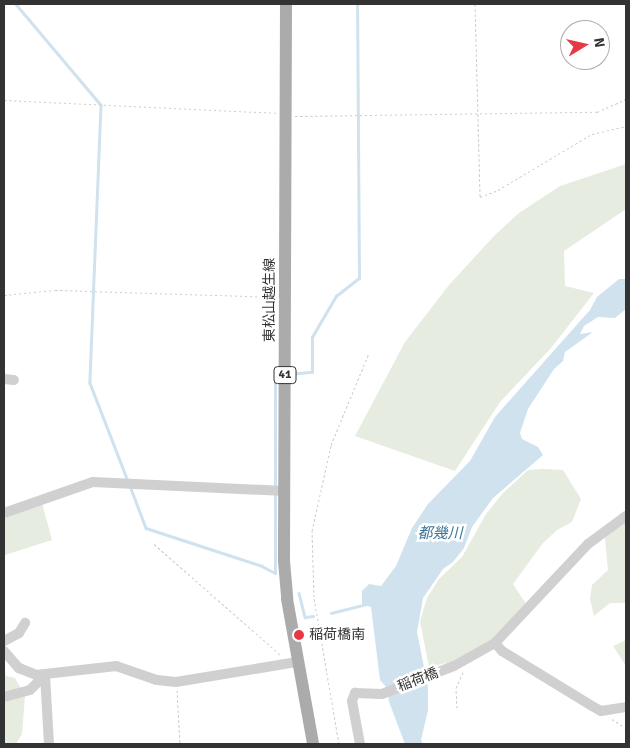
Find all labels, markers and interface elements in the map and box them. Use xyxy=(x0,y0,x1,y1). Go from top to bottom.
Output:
north arrow xyxy=(560,20,610,70)
text: N xyxy=(590,37,608,49)
street label: 東松山越生線 xyxy=(262,258,278,342)
road number: 41 xyxy=(272,366,298,384)
water label: 都幾川 xyxy=(418,525,462,543)
place label: 稲荷橋南 xyxy=(309,627,365,643)
marker: 稲荷橋南 xyxy=(293,629,305,641)
street label: 稲荷橋 xyxy=(395,665,441,695)

